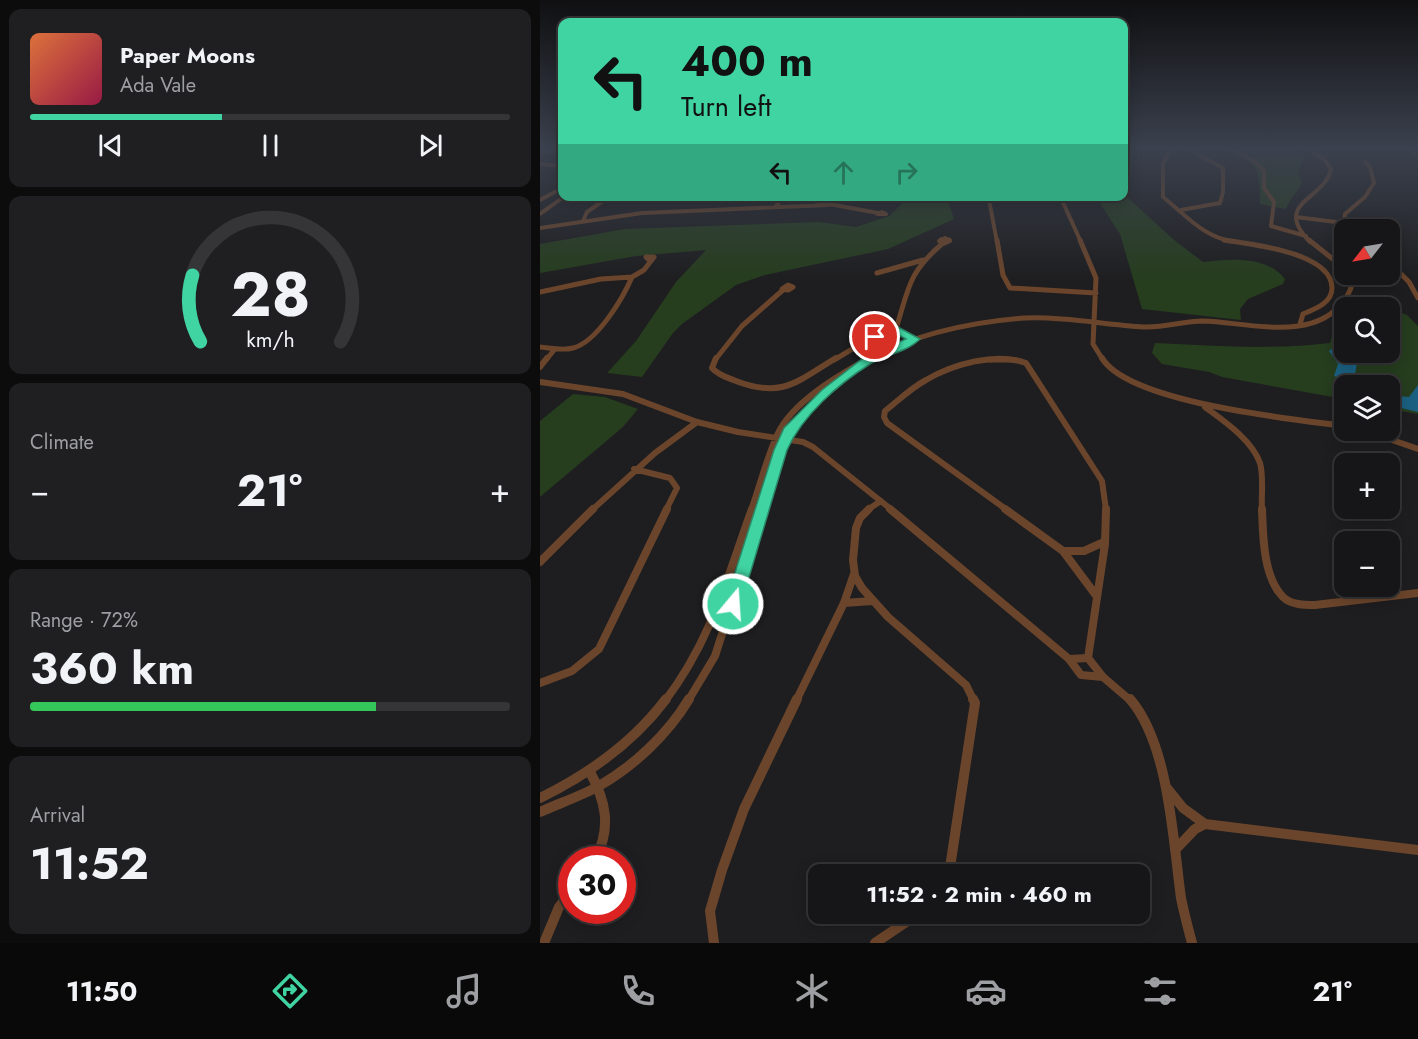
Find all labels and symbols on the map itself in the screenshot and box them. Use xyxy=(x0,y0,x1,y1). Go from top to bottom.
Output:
north arrow xyxy=(1334,219,1400,285)
pin xyxy=(849,311,900,362)
position arrow xyxy=(701,572,765,636)
speed limit sign: 30 xyxy=(558,846,636,924)

